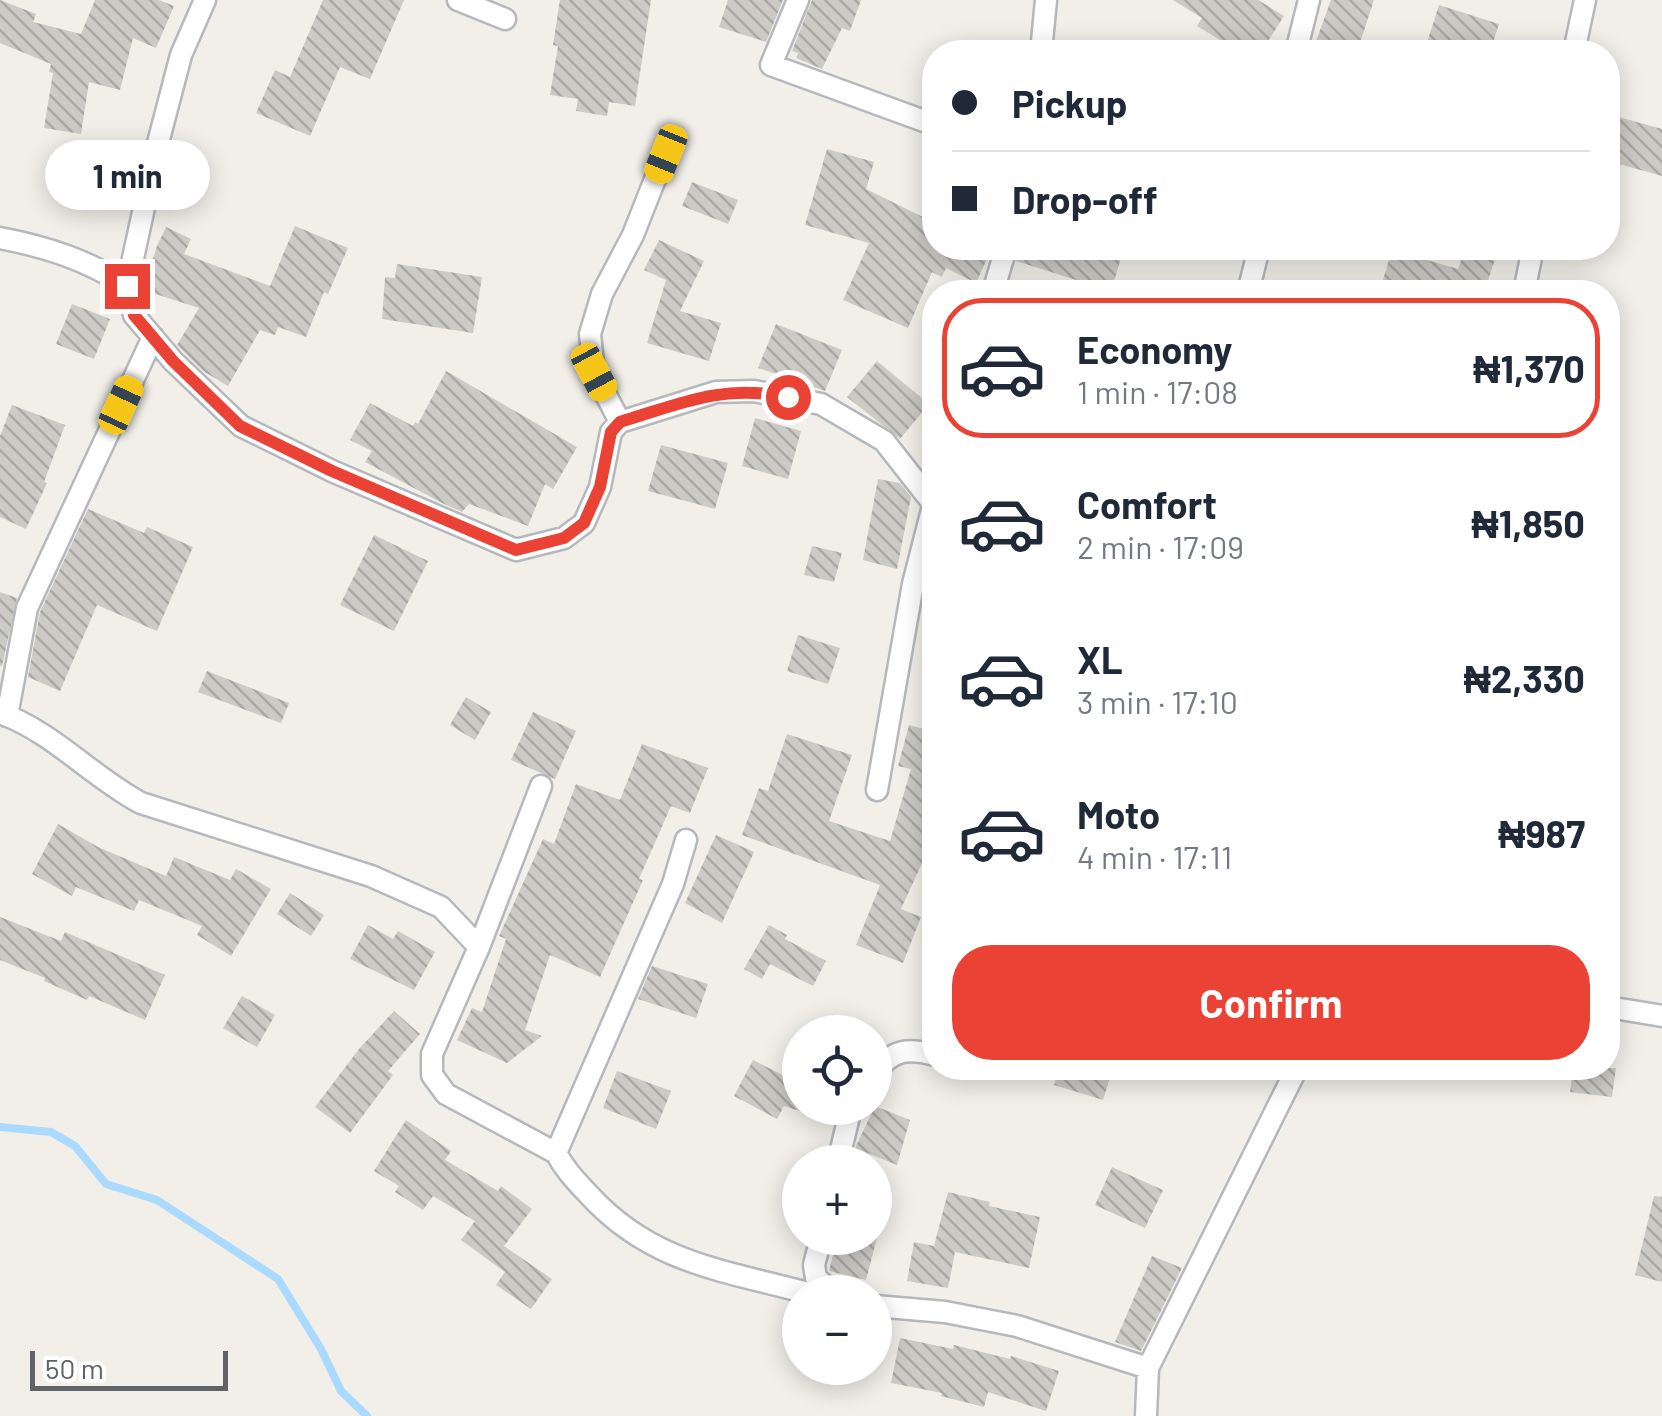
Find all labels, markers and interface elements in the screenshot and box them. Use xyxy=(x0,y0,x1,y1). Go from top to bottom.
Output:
text: Pickup xyxy=(1012,80,1127,126)
car xyxy=(641,121,691,187)
callout: 1 min xyxy=(44,141,210,211)
text: 1 min xyxy=(92,156,163,194)
text: Drop-off xyxy=(1012,176,1158,222)
route end xyxy=(105,264,150,309)
icon: car xyxy=(957,323,1047,413)
text: Economy xyxy=(1077,326,1232,372)
car xyxy=(567,338,621,406)
text: ₦1,370 xyxy=(1473,345,1585,391)
car xyxy=(95,371,147,439)
text: 1 min · 17:08 xyxy=(1077,372,1238,410)
route start xyxy=(766,375,811,420)
icon: car xyxy=(957,478,1047,568)
text: Comfort xyxy=(1077,481,1217,527)
text: ₦1,850 xyxy=(1471,500,1585,546)
text: 2 min · 17:09 xyxy=(1077,527,1244,565)
icon: car xyxy=(957,633,1047,723)
text: XL xyxy=(1077,636,1123,682)
text: ₦2,330 xyxy=(1464,655,1585,701)
text: 3 min · 17:10 xyxy=(1077,682,1238,720)
icon: car xyxy=(957,788,1047,878)
text: Moto xyxy=(1077,791,1160,837)
text: ₦987 xyxy=(1498,810,1585,856)
text: 4 min · 17:11 xyxy=(1077,837,1232,875)
button: Confirm xyxy=(952,945,1590,1060)
map controls xyxy=(782,1015,892,1385)
button: locate xyxy=(782,1015,892,1125)
button: + xyxy=(782,1145,892,1255)
button: − xyxy=(782,1275,892,1385)
scale bar xyxy=(30,1346,228,1390)
text: 50 m xyxy=(45,1351,104,1385)

